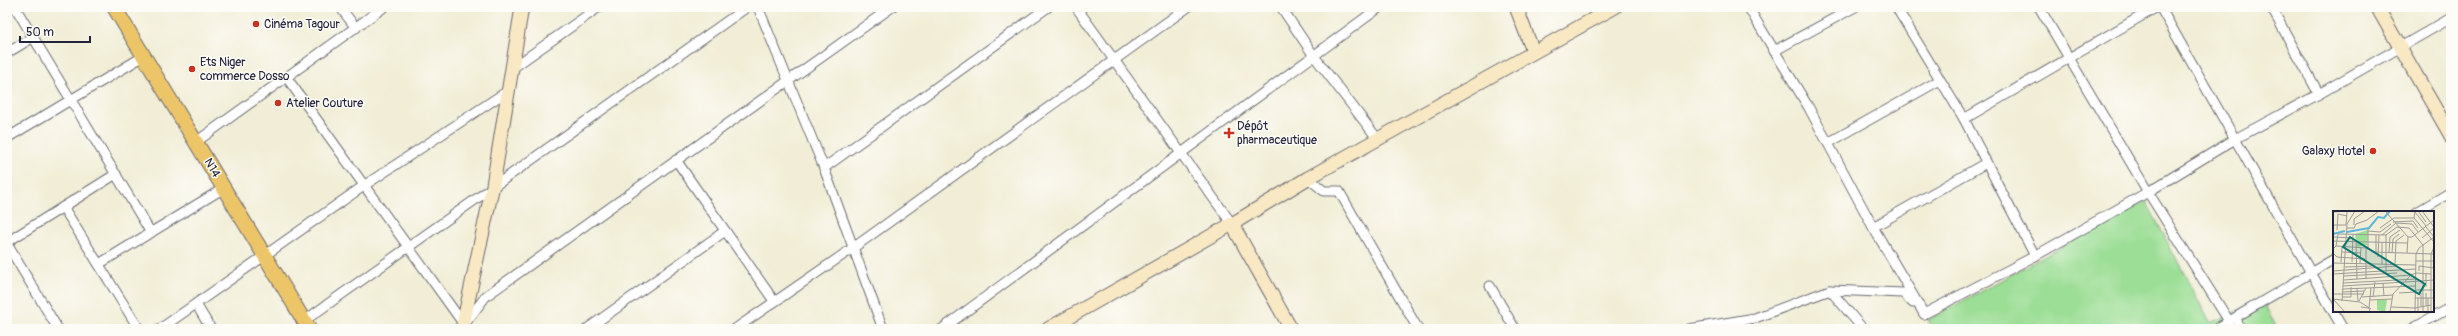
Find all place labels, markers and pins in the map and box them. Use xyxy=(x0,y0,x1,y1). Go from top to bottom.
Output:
place label: Cinéma Tagour xyxy=(264,17,340,32)
marker: Cinéma Tagour xyxy=(251,19,261,29)
place label: Ets Niger commerce Dosso xyxy=(200,55,290,84)
marker: Ets Niger commerce Dosso xyxy=(187,64,197,74)
place label: Atelier Couture xyxy=(286,96,363,111)
marker: Atelier Couture xyxy=(273,98,283,108)
place label: Dépôt pharmaceutique xyxy=(1237,119,1317,148)
marker: Dépôt pharmaceutique xyxy=(1224,128,1234,138)
place label: Galaxy Hotel xyxy=(2302,144,2365,159)
marker: Galaxy Hotel xyxy=(2368,146,2378,156)

